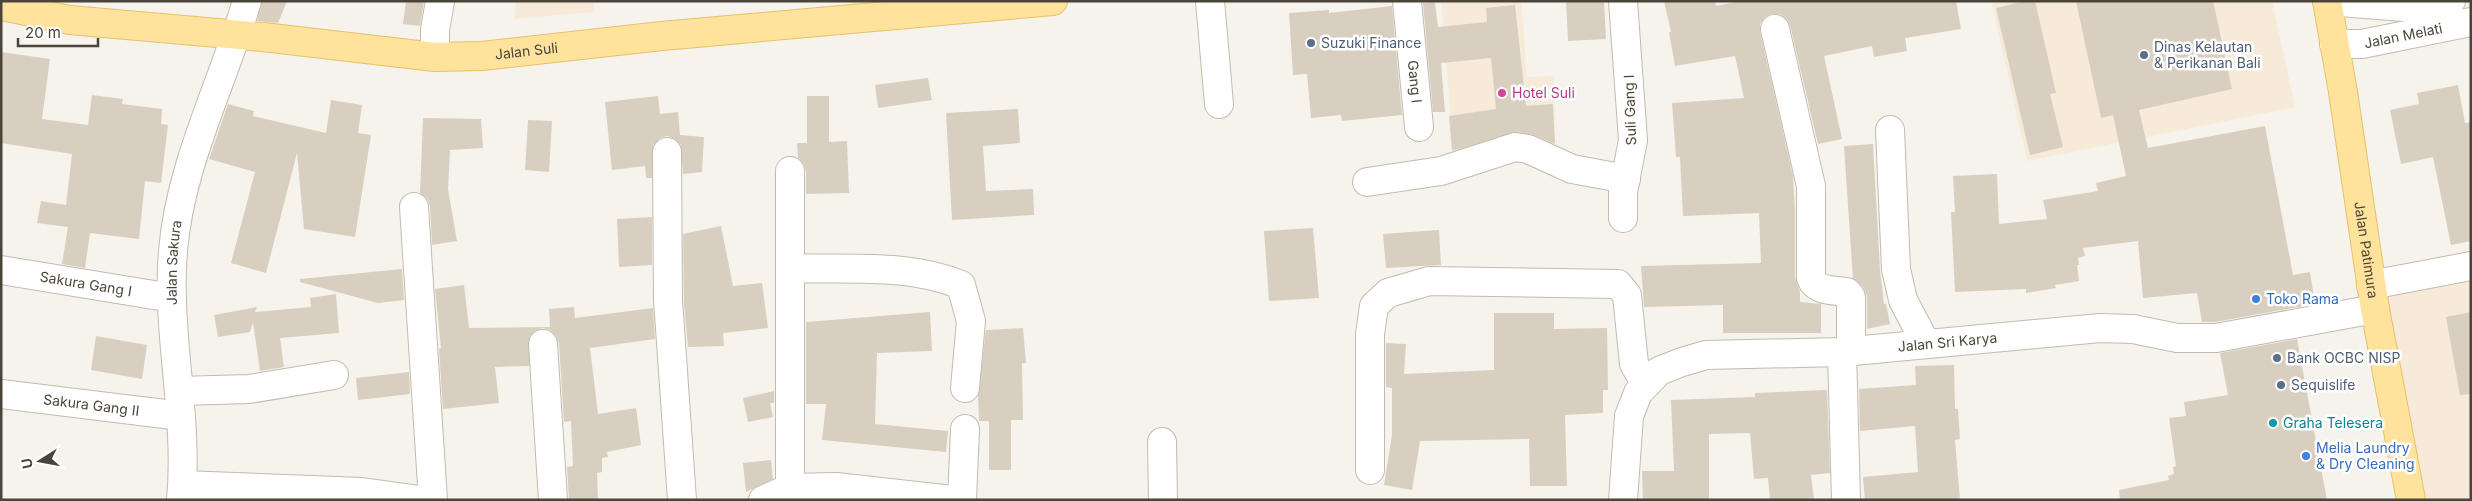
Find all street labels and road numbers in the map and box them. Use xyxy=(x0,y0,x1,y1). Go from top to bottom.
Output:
street label: Jalan Melati xyxy=(2362,19,2444,51)
street label: Jalan Suli xyxy=(494,39,559,63)
street label: Gang I xyxy=(1405,59,1426,104)
street label: Suli Gang I xyxy=(1620,74,1639,146)
street label: Jalan Patimura xyxy=(2351,200,2382,299)
street label: Jalan Sakura xyxy=(163,219,185,305)
street label: Sakura Gang I xyxy=(39,268,133,299)
street label: Jalan Sri Karya xyxy=(1897,329,1998,355)
street label: Sakura Gang II xyxy=(42,390,140,419)

